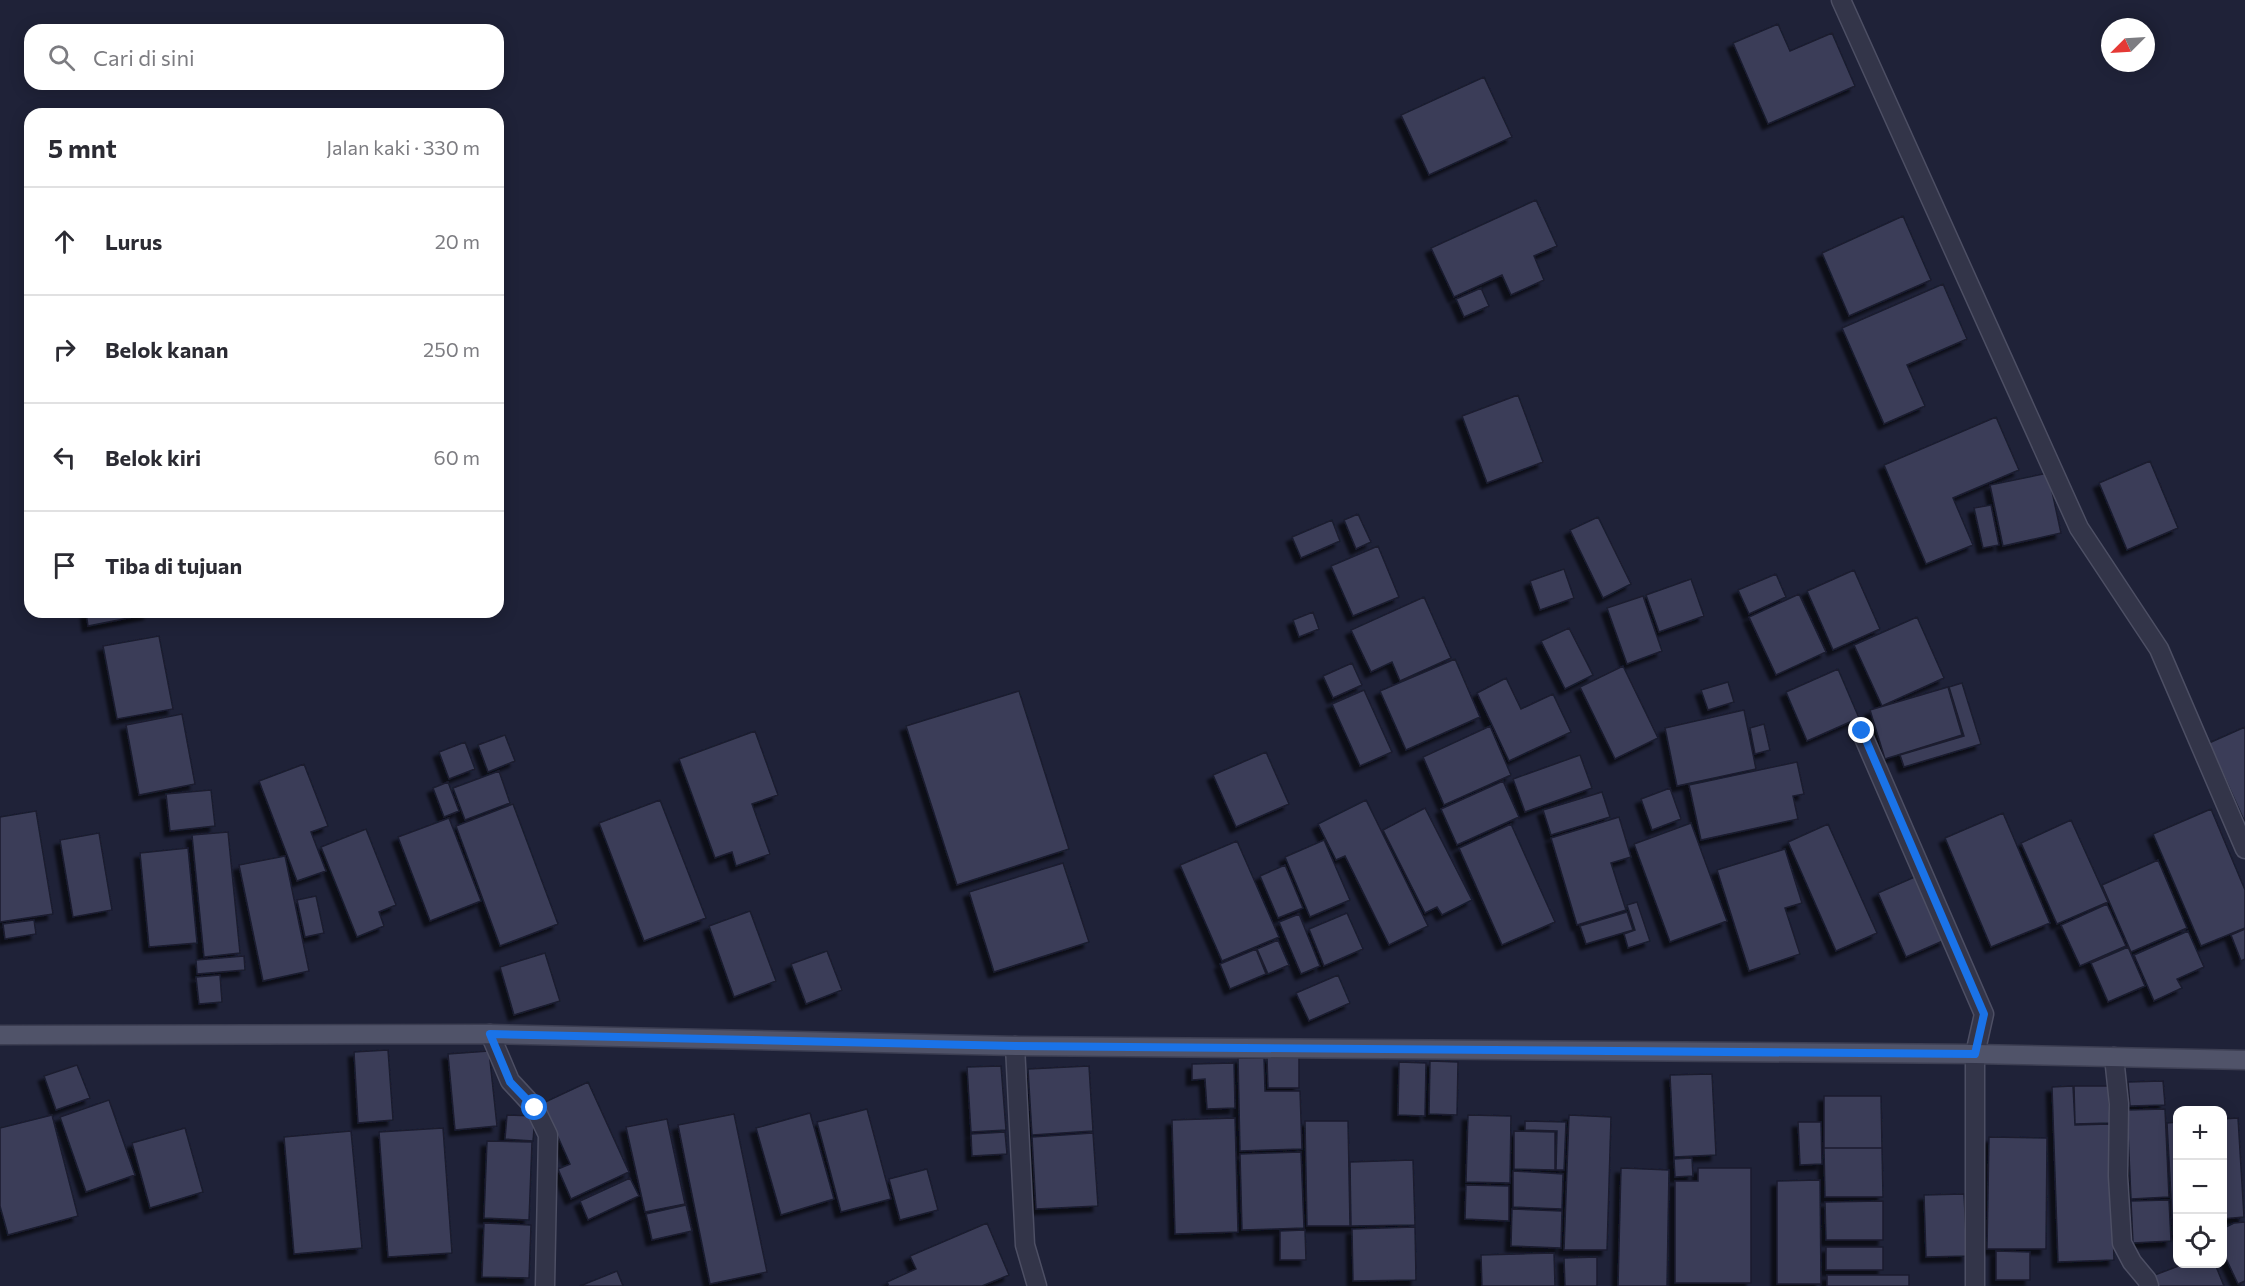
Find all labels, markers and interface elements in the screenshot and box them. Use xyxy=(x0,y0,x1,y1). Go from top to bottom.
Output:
north arrow xyxy=(2101,18,2155,72)
search box xyxy=(24,24,504,90)
icon: search xyxy=(45,41,78,74)
text: Cari di sini xyxy=(93,44,195,71)
text: 5 mnt xyxy=(48,132,117,163)
text: Jalan kaki · 330 m xyxy=(326,135,480,159)
icon: ahead xyxy=(48,225,81,258)
text: Lurus xyxy=(105,228,162,255)
text: 20 m xyxy=(435,229,480,253)
icon: right xyxy=(48,333,81,366)
text: Belok kanan xyxy=(105,336,228,363)
text: 250 m xyxy=(423,337,480,361)
icon: left xyxy=(48,441,81,474)
text: Belok kiri xyxy=(105,444,201,471)
text: 60 m xyxy=(434,445,480,469)
icon: arrive xyxy=(48,549,81,582)
text: Tiba di tujuan xyxy=(105,552,242,579)
route end xyxy=(1848,717,1874,743)
route start xyxy=(521,1094,547,1120)
map controls xyxy=(2173,1106,2227,1268)
button: + xyxy=(2173,1106,2227,1160)
button: − xyxy=(2173,1160,2227,1214)
button: locate xyxy=(2173,1214,2227,1268)

